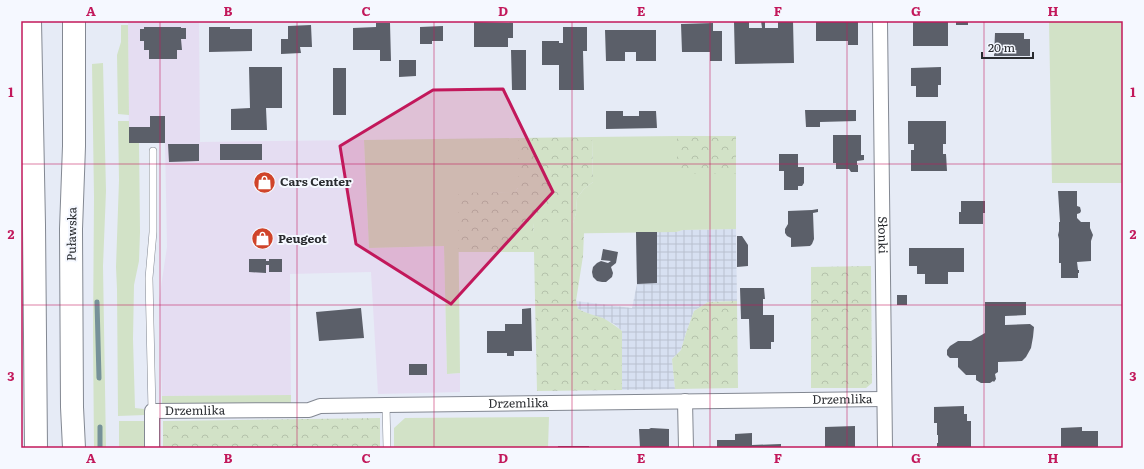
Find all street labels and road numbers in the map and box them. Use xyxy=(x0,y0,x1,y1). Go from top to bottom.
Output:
street label: Puławska xyxy=(62,206,80,261)
street label: Słonki xyxy=(874,216,893,254)
street label: Drzemlika xyxy=(812,389,873,408)
street label: Drzemlika xyxy=(488,393,549,412)
street label: Drzemlika xyxy=(165,401,226,419)

